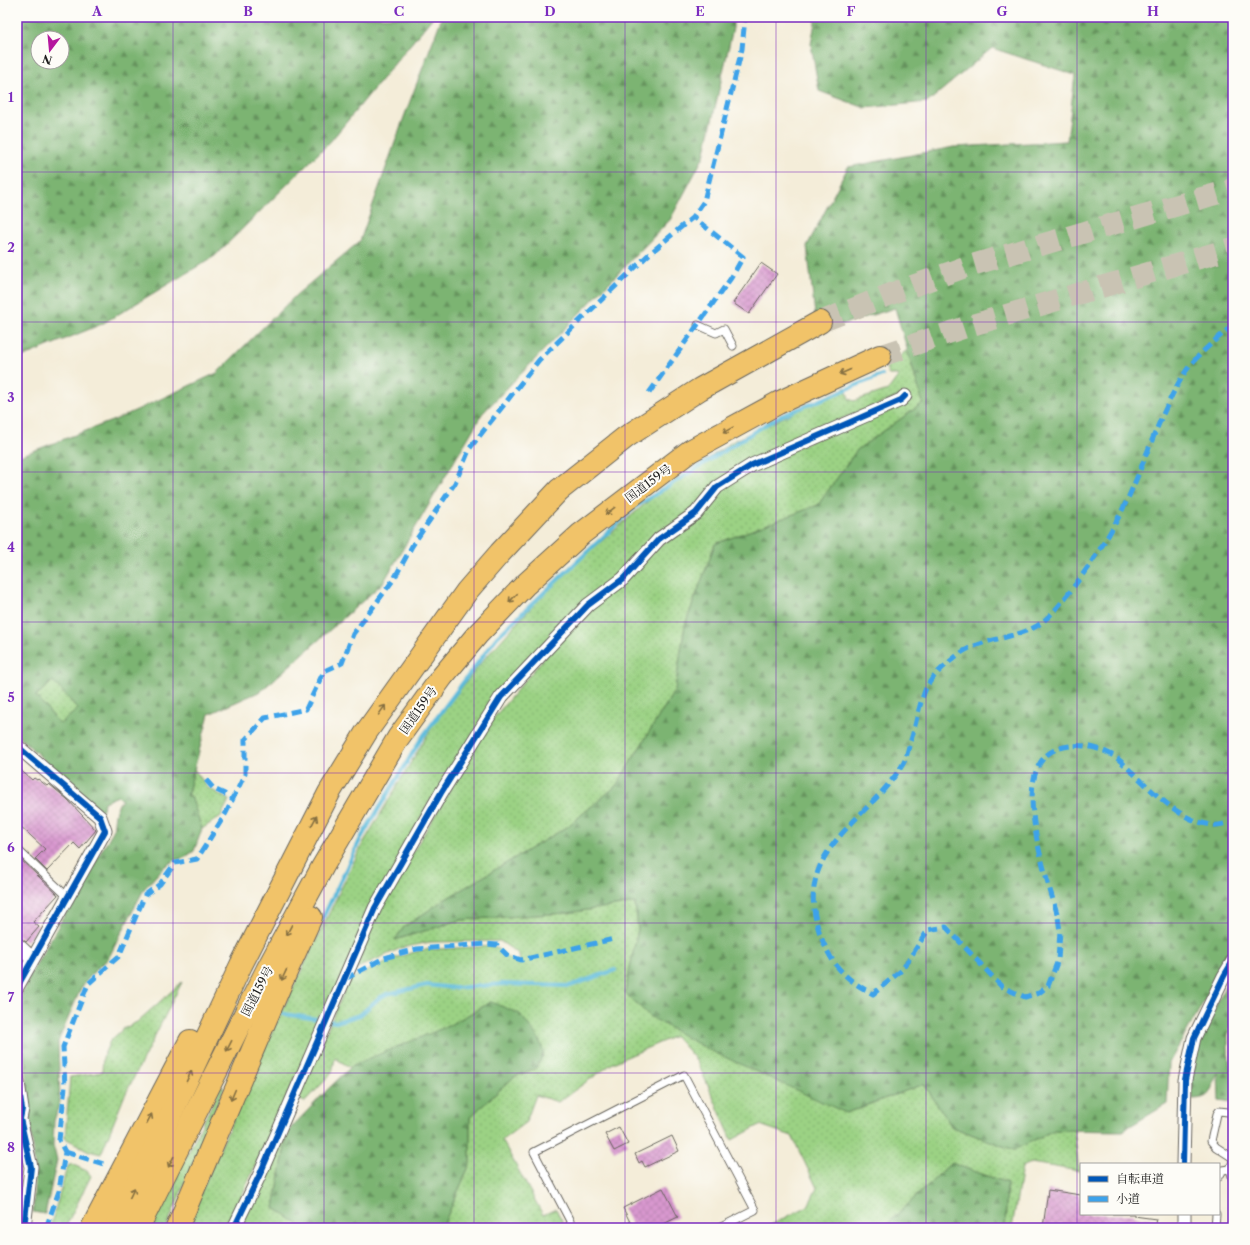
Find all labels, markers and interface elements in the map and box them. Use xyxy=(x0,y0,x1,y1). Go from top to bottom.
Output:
text: A xyxy=(91,3,103,19)
text: B xyxy=(243,3,253,19)
text: C xyxy=(394,3,404,19)
text: D xyxy=(544,3,556,19)
text: E xyxy=(695,3,705,19)
text: F xyxy=(847,3,856,19)
text: G xyxy=(996,3,1008,19)
text: H xyxy=(1147,3,1159,19)
north arrow xyxy=(30,30,70,70)
text: N xyxy=(40,51,54,68)
text: 1 xyxy=(8,89,14,105)
text: 2 xyxy=(7,239,15,255)
one-way arrow xyxy=(839,369,851,377)
text: 3 xyxy=(7,389,15,405)
one-way arrow xyxy=(722,427,734,435)
street label: 国道159号 xyxy=(622,461,674,505)
one-way arrow xyxy=(604,507,615,516)
text: 4 xyxy=(7,539,15,555)
one-way arrow xyxy=(508,593,518,603)
street label: 国道159号 xyxy=(396,683,440,737)
text: 5 xyxy=(7,689,15,705)
one-way arrow xyxy=(378,705,386,716)
one-way arrow xyxy=(310,815,318,827)
text: 6 xyxy=(7,839,15,855)
one-way arrow xyxy=(284,924,292,936)
street label: 国道159号 xyxy=(238,963,276,1019)
one-way arrow xyxy=(280,969,287,981)
text: 7 xyxy=(8,989,15,1005)
one-way arrow xyxy=(225,1040,232,1052)
one-way arrow xyxy=(186,1070,193,1082)
one-way arrow xyxy=(229,1088,236,1100)
one-way arrow xyxy=(146,1113,153,1125)
text: 8 xyxy=(7,1139,15,1155)
one-way arrow xyxy=(167,1156,174,1168)
legend xyxy=(1080,1163,1220,1215)
text: 自転車道 xyxy=(1116,1171,1164,1186)
one-way arrow xyxy=(129,1187,136,1199)
text: 小道 xyxy=(1116,1191,1140,1206)

